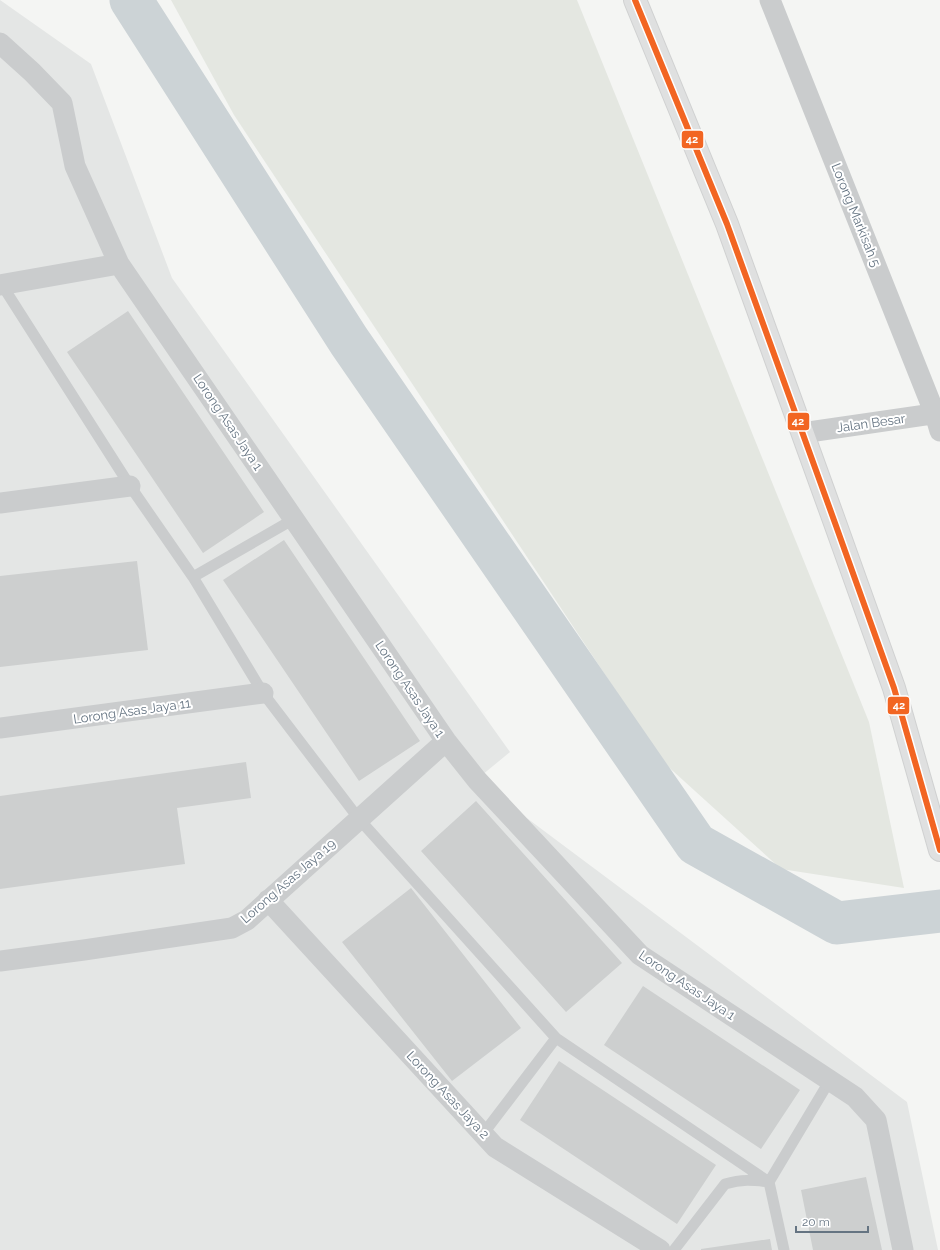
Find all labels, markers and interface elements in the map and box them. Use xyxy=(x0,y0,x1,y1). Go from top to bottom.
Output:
line badge: 42 xyxy=(681,130,704,149)
text: 42 xyxy=(686,133,698,146)
street label: Lorong Markisah 5 xyxy=(828,161,884,269)
street label: Lorong Asas Jaya 1 xyxy=(190,371,266,473)
street label: Jalan Besar xyxy=(836,411,907,435)
line badge: 42 xyxy=(787,412,810,431)
text: 42 xyxy=(792,415,804,428)
street label: Lorong Asas Jaya 1 xyxy=(372,638,448,740)
street label: Lorong Asas Jaya 11 xyxy=(72,695,192,727)
line badge: 42 xyxy=(887,696,910,715)
text: 42 xyxy=(893,699,905,712)
street label: Lorong Asas Jaya 19 xyxy=(238,836,339,926)
street label: Lorong Asas Jaya 1 xyxy=(636,947,738,1023)
street label: Lorong Asas Jaya 2 xyxy=(404,1048,493,1142)
scale bar xyxy=(796,1208,868,1234)
text: 20 m xyxy=(802,1215,830,1229)

